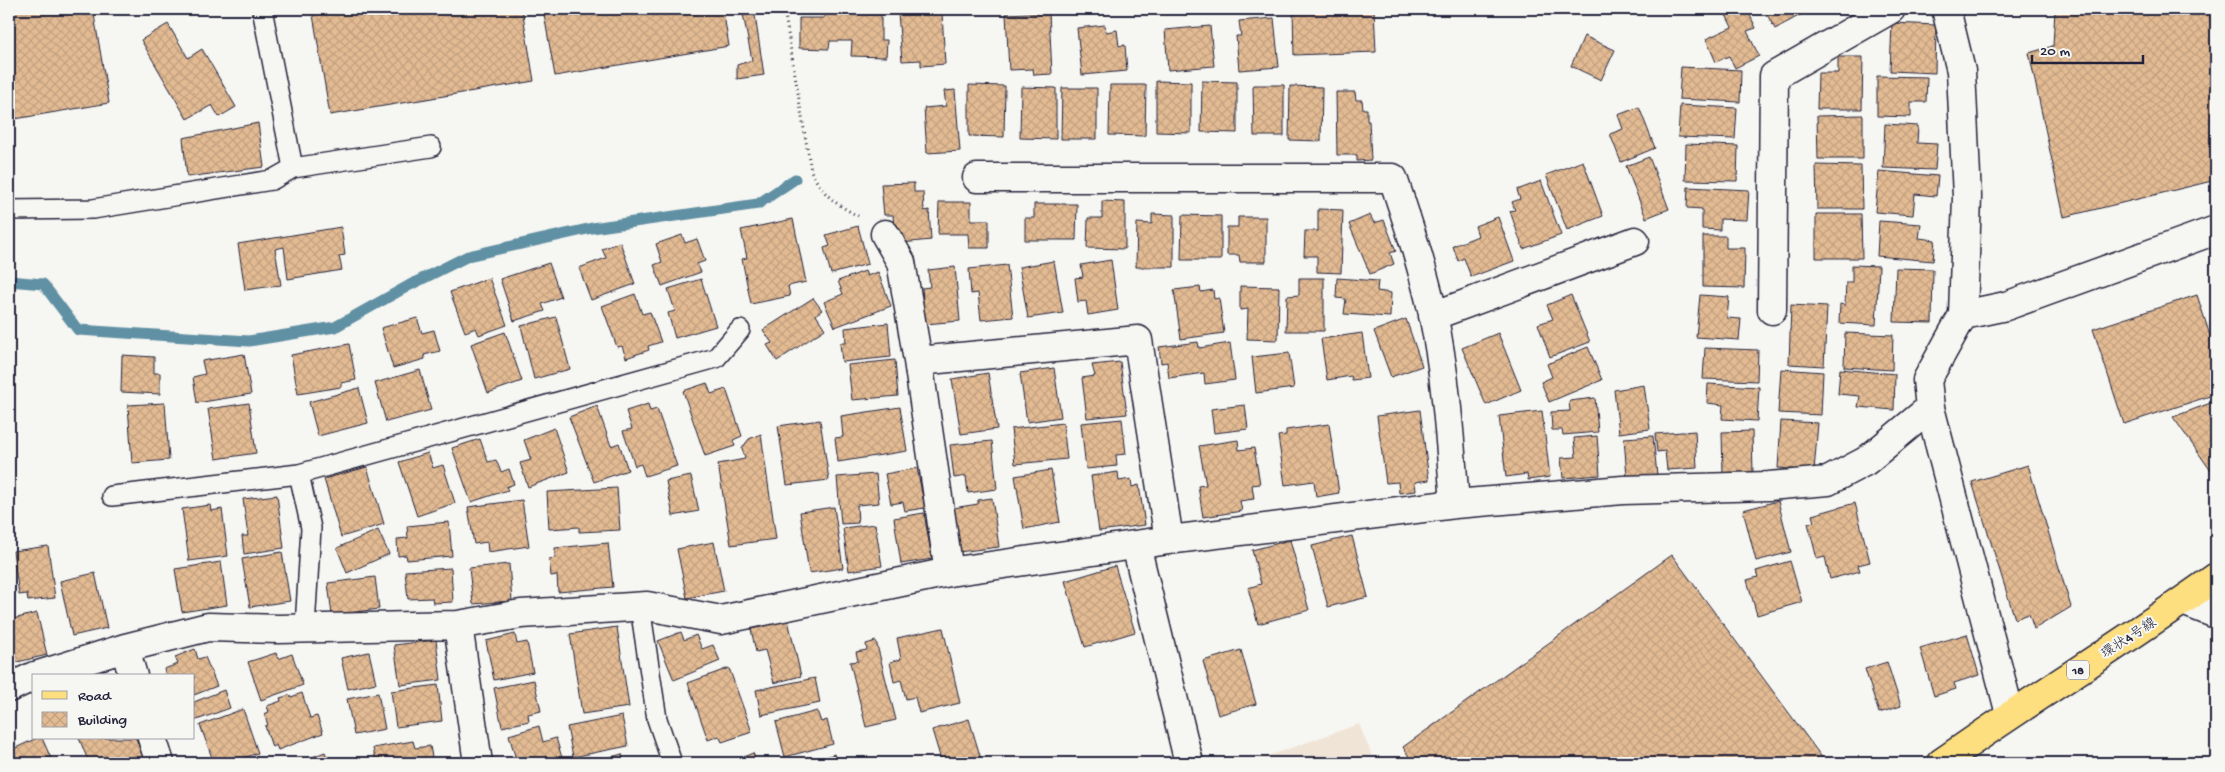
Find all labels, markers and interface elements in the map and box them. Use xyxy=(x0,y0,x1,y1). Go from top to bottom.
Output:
scale bar xyxy=(2032,32,2144,64)
text: 20 m xyxy=(2040,43,2070,61)
street label: 環状4号線 xyxy=(2098,615,2160,663)
road number: 18 xyxy=(2067,660,2089,680)
legend xyxy=(32,674,195,740)
text: Road xyxy=(78,688,112,706)
text: Building xyxy=(77,712,127,730)

